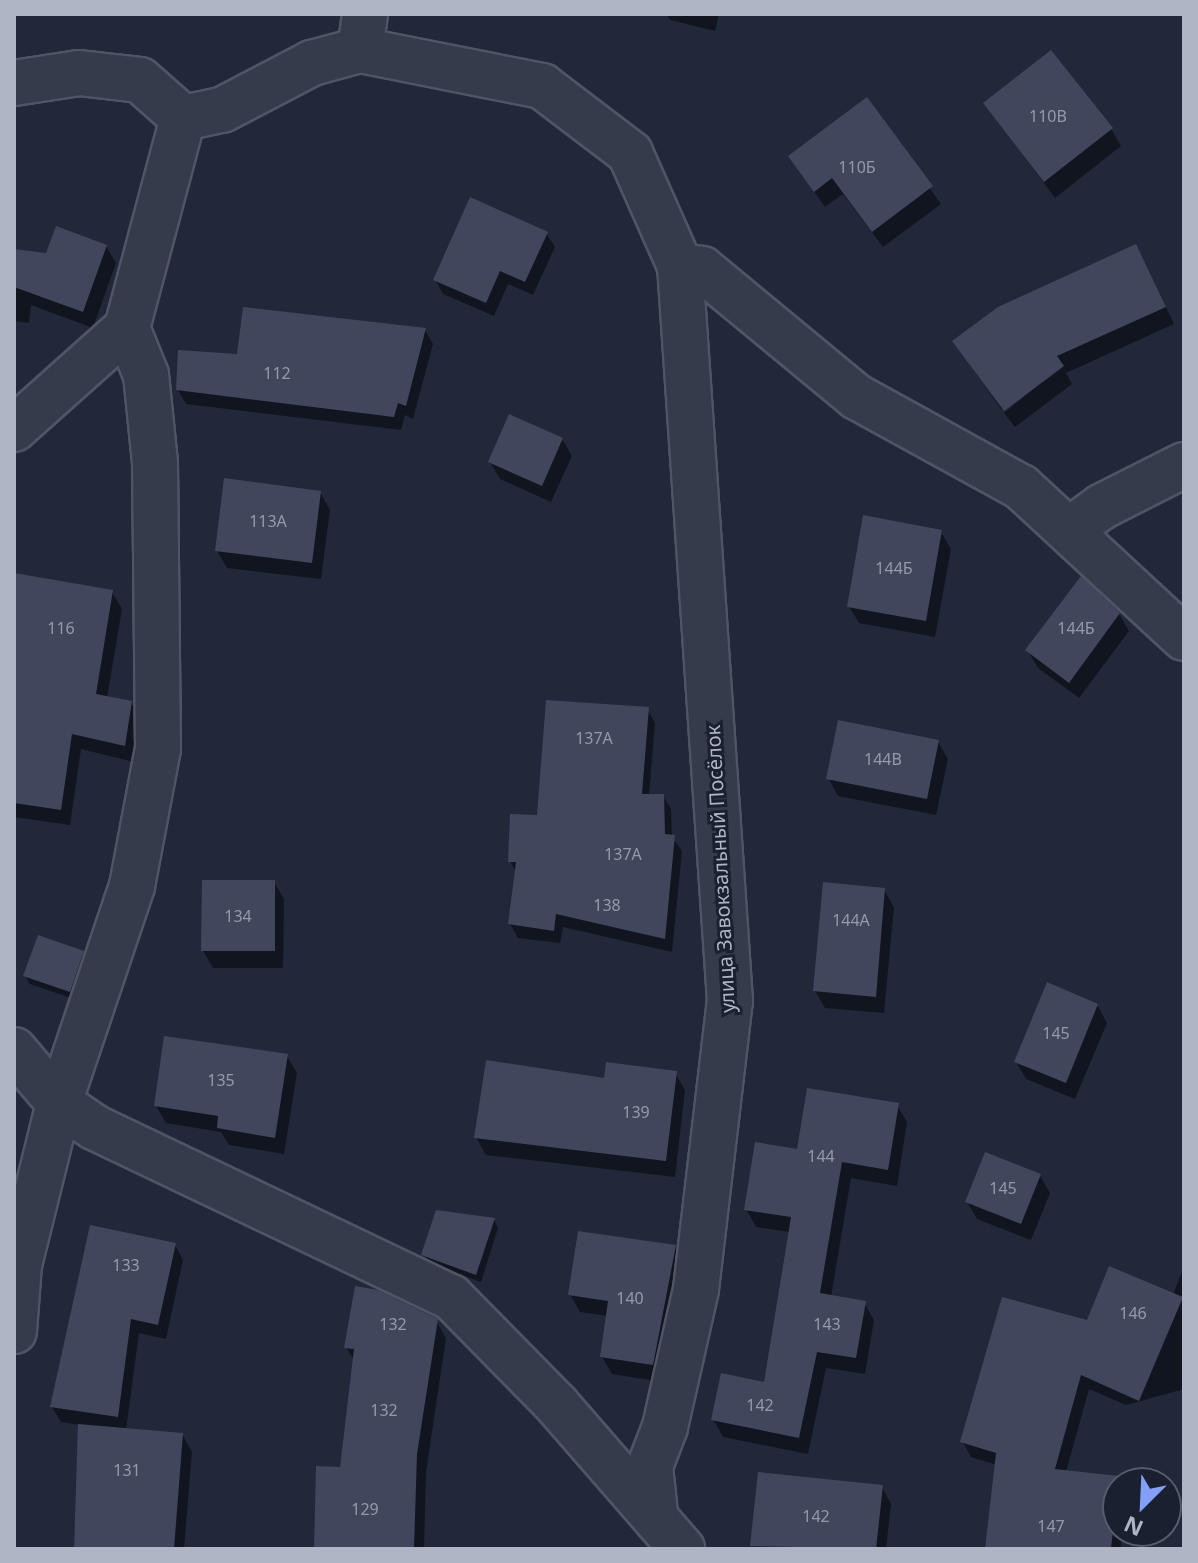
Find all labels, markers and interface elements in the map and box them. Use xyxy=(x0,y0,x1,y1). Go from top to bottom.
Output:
house number: 110В xyxy=(1029,106,1067,126)
house number: 110Б xyxy=(838,157,876,177)
house number: 112 xyxy=(263,363,291,383)
house number: 113А xyxy=(249,511,287,531)
house number: 144Б xyxy=(875,558,913,578)
house number: 116 xyxy=(47,618,75,638)
house number: 144Б xyxy=(1057,618,1095,638)
street label: улица Завокзальный Посёлок xyxy=(700,724,740,1014)
house number: 137А xyxy=(575,728,613,748)
house number: 144В xyxy=(864,749,902,769)
house number: 137А xyxy=(604,844,642,864)
house number: 138 xyxy=(593,895,621,915)
house number: 134 xyxy=(224,906,252,926)
house number: 144А xyxy=(832,910,870,930)
house number: 145 xyxy=(1042,1023,1070,1043)
house number: 135 xyxy=(207,1070,235,1090)
house number: 139 xyxy=(622,1102,650,1122)
house number: 144 xyxy=(807,1146,835,1166)
house number: 145 xyxy=(989,1178,1017,1198)
house number: 133 xyxy=(112,1255,140,1275)
house number: 140 xyxy=(616,1288,644,1308)
house number: 146 xyxy=(1119,1303,1147,1323)
house number: 132 xyxy=(379,1314,407,1334)
house number: 143 xyxy=(813,1314,841,1334)
house number: 142 xyxy=(746,1395,774,1415)
house number: 132 xyxy=(370,1400,398,1420)
house number: 131 xyxy=(113,1460,141,1480)
north arrow xyxy=(1102,1467,1182,1547)
house number: 129 xyxy=(351,1499,379,1519)
house number: 142 xyxy=(802,1506,830,1526)
text: N xyxy=(1119,1510,1147,1544)
house number: 147 xyxy=(1037,1516,1065,1536)

